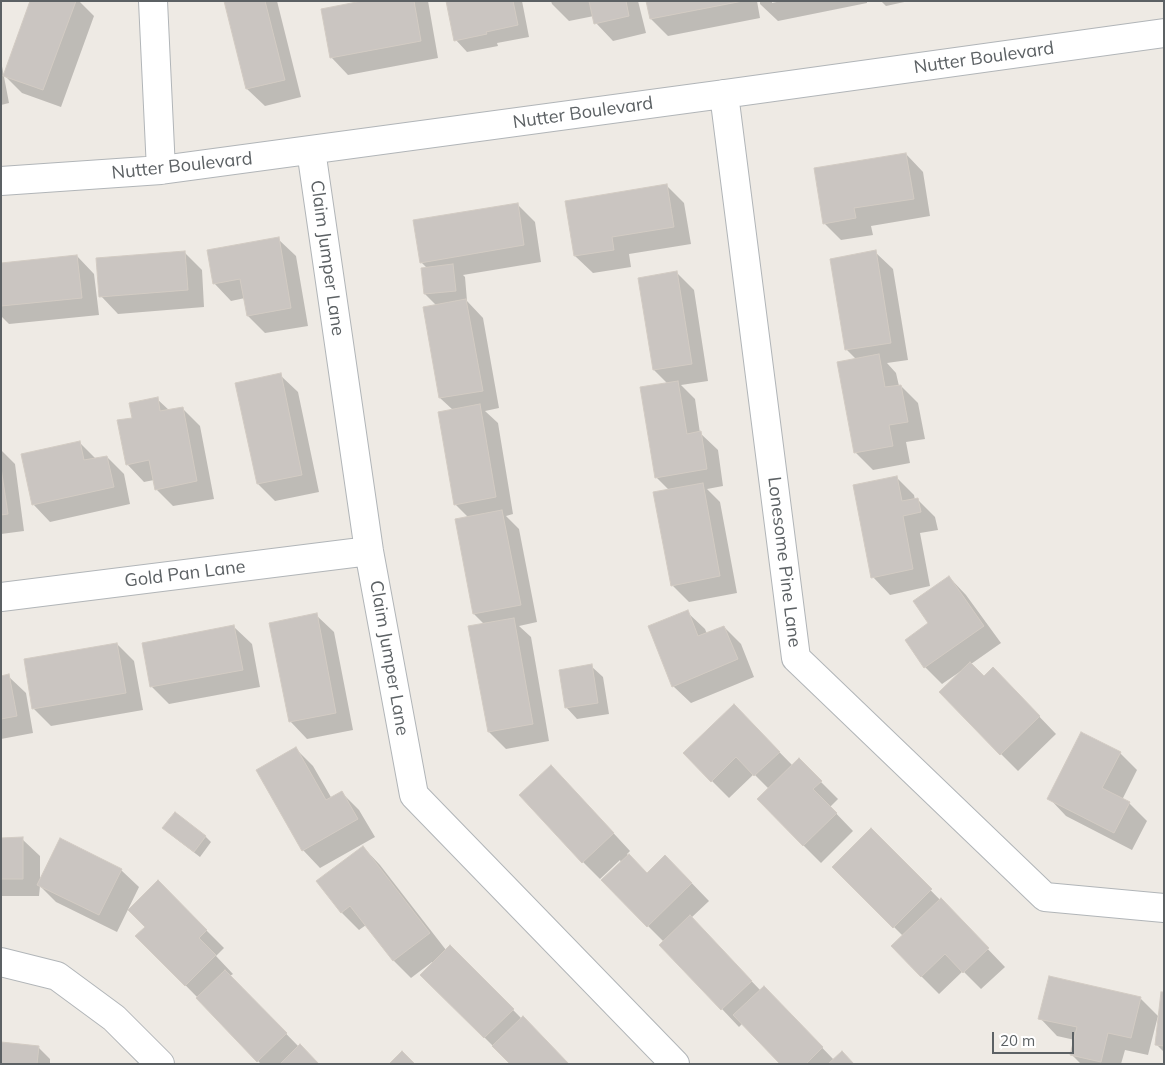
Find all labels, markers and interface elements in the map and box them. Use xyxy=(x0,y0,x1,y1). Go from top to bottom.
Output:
street label: Nutter Boulevard xyxy=(912,37,1056,79)
street label: Nutter Boulevard xyxy=(511,92,655,134)
street label: Nutter Boulevard xyxy=(111,148,253,184)
street label: Claim Jumper Lane xyxy=(305,179,349,337)
street label: Lonesome Pine Lane xyxy=(763,475,805,649)
street label: Gold Pan Lane xyxy=(123,556,247,592)
street label: Claim Jumper Lane xyxy=(365,579,413,737)
scale bar xyxy=(995,1022,1078,1054)
text: 20 m xyxy=(1000,1031,1035,1050)

